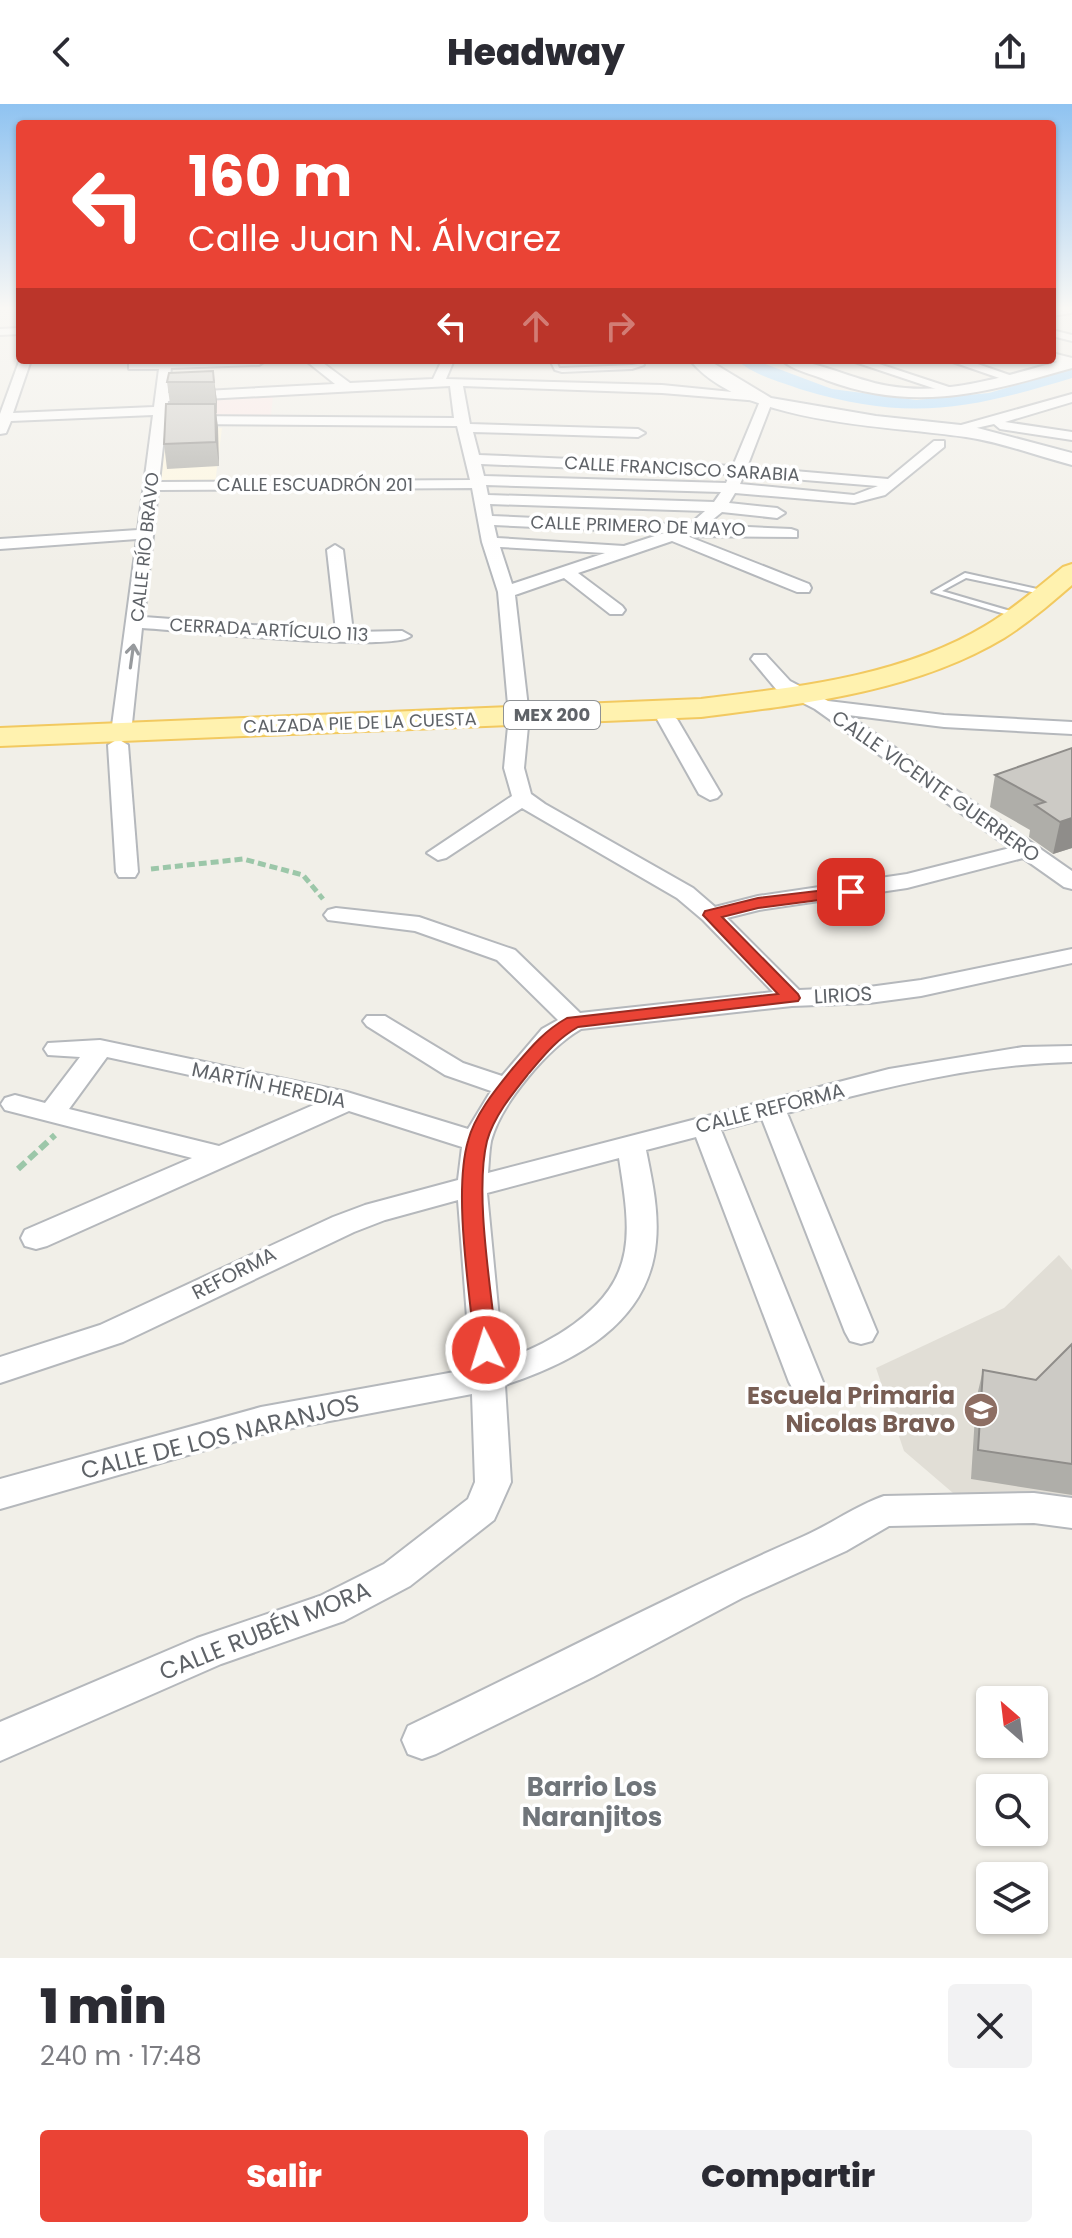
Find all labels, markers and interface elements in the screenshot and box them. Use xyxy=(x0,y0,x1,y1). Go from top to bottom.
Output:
text: Headway xyxy=(447,27,625,78)
icon: back xyxy=(40,30,84,74)
icon: share xyxy=(988,30,1032,74)
text: 160 m xyxy=(188,137,352,216)
icon: left xyxy=(56,152,160,256)
text: Calle Juan N. Álvarez xyxy=(188,213,561,264)
icon: left xyxy=(430,304,474,348)
icon: ahead xyxy=(514,304,558,348)
icon: right xyxy=(598,304,642,348)
street label: CALLE FRANCISCO SARABIA xyxy=(564,450,800,487)
street label: CALLE RÍO BRAVO xyxy=(124,471,165,623)
street label: CALLE ESCUADRÓN 201 xyxy=(217,472,413,497)
street label: CALLE PRIMERO DE MAYO xyxy=(530,509,746,542)
street label: CERRADA ARTÍCULO 113 xyxy=(169,612,369,647)
one-way arrow xyxy=(125,644,140,669)
road number: MEX 200 xyxy=(504,701,600,729)
street label: CALLE VICENTE GUERRERO xyxy=(826,703,1046,869)
street label: CALZADA PIE DE LA CUESTA xyxy=(243,706,477,739)
pin xyxy=(817,858,885,926)
icon: arrive xyxy=(829,870,873,914)
street label: LIRIOS xyxy=(813,979,873,1011)
street label: MARTÍN HEREDIA xyxy=(189,1055,349,1115)
street label: CALLE REFORMA xyxy=(692,1076,848,1140)
street label: REFORMA xyxy=(187,1240,281,1306)
position arrow xyxy=(444,1308,528,1392)
place label: Escuela Primaria Nicolas Bravo xyxy=(747,1379,955,1440)
street label: CALLE DE LOS NARANJOS xyxy=(77,1386,363,1487)
school or university icon: Escuela Primaria Nicolas Bravo xyxy=(962,1391,1000,1429)
street label: CALLE RUBÉN MORA xyxy=(154,1573,376,1688)
north arrow xyxy=(976,1686,1048,1758)
map controls xyxy=(976,1686,1048,1934)
district label: Barrio Los Naranjitos xyxy=(522,1769,662,1835)
button: search xyxy=(976,1774,1048,1846)
button: layers xyxy=(976,1862,1048,1934)
text: 1 min xyxy=(40,1973,167,2040)
button: close xyxy=(948,1984,1032,2068)
text: 240 m · 17:48 xyxy=(40,2038,202,2074)
button: Salir xyxy=(40,2130,528,2222)
button: Compartir xyxy=(544,2130,1032,2222)

